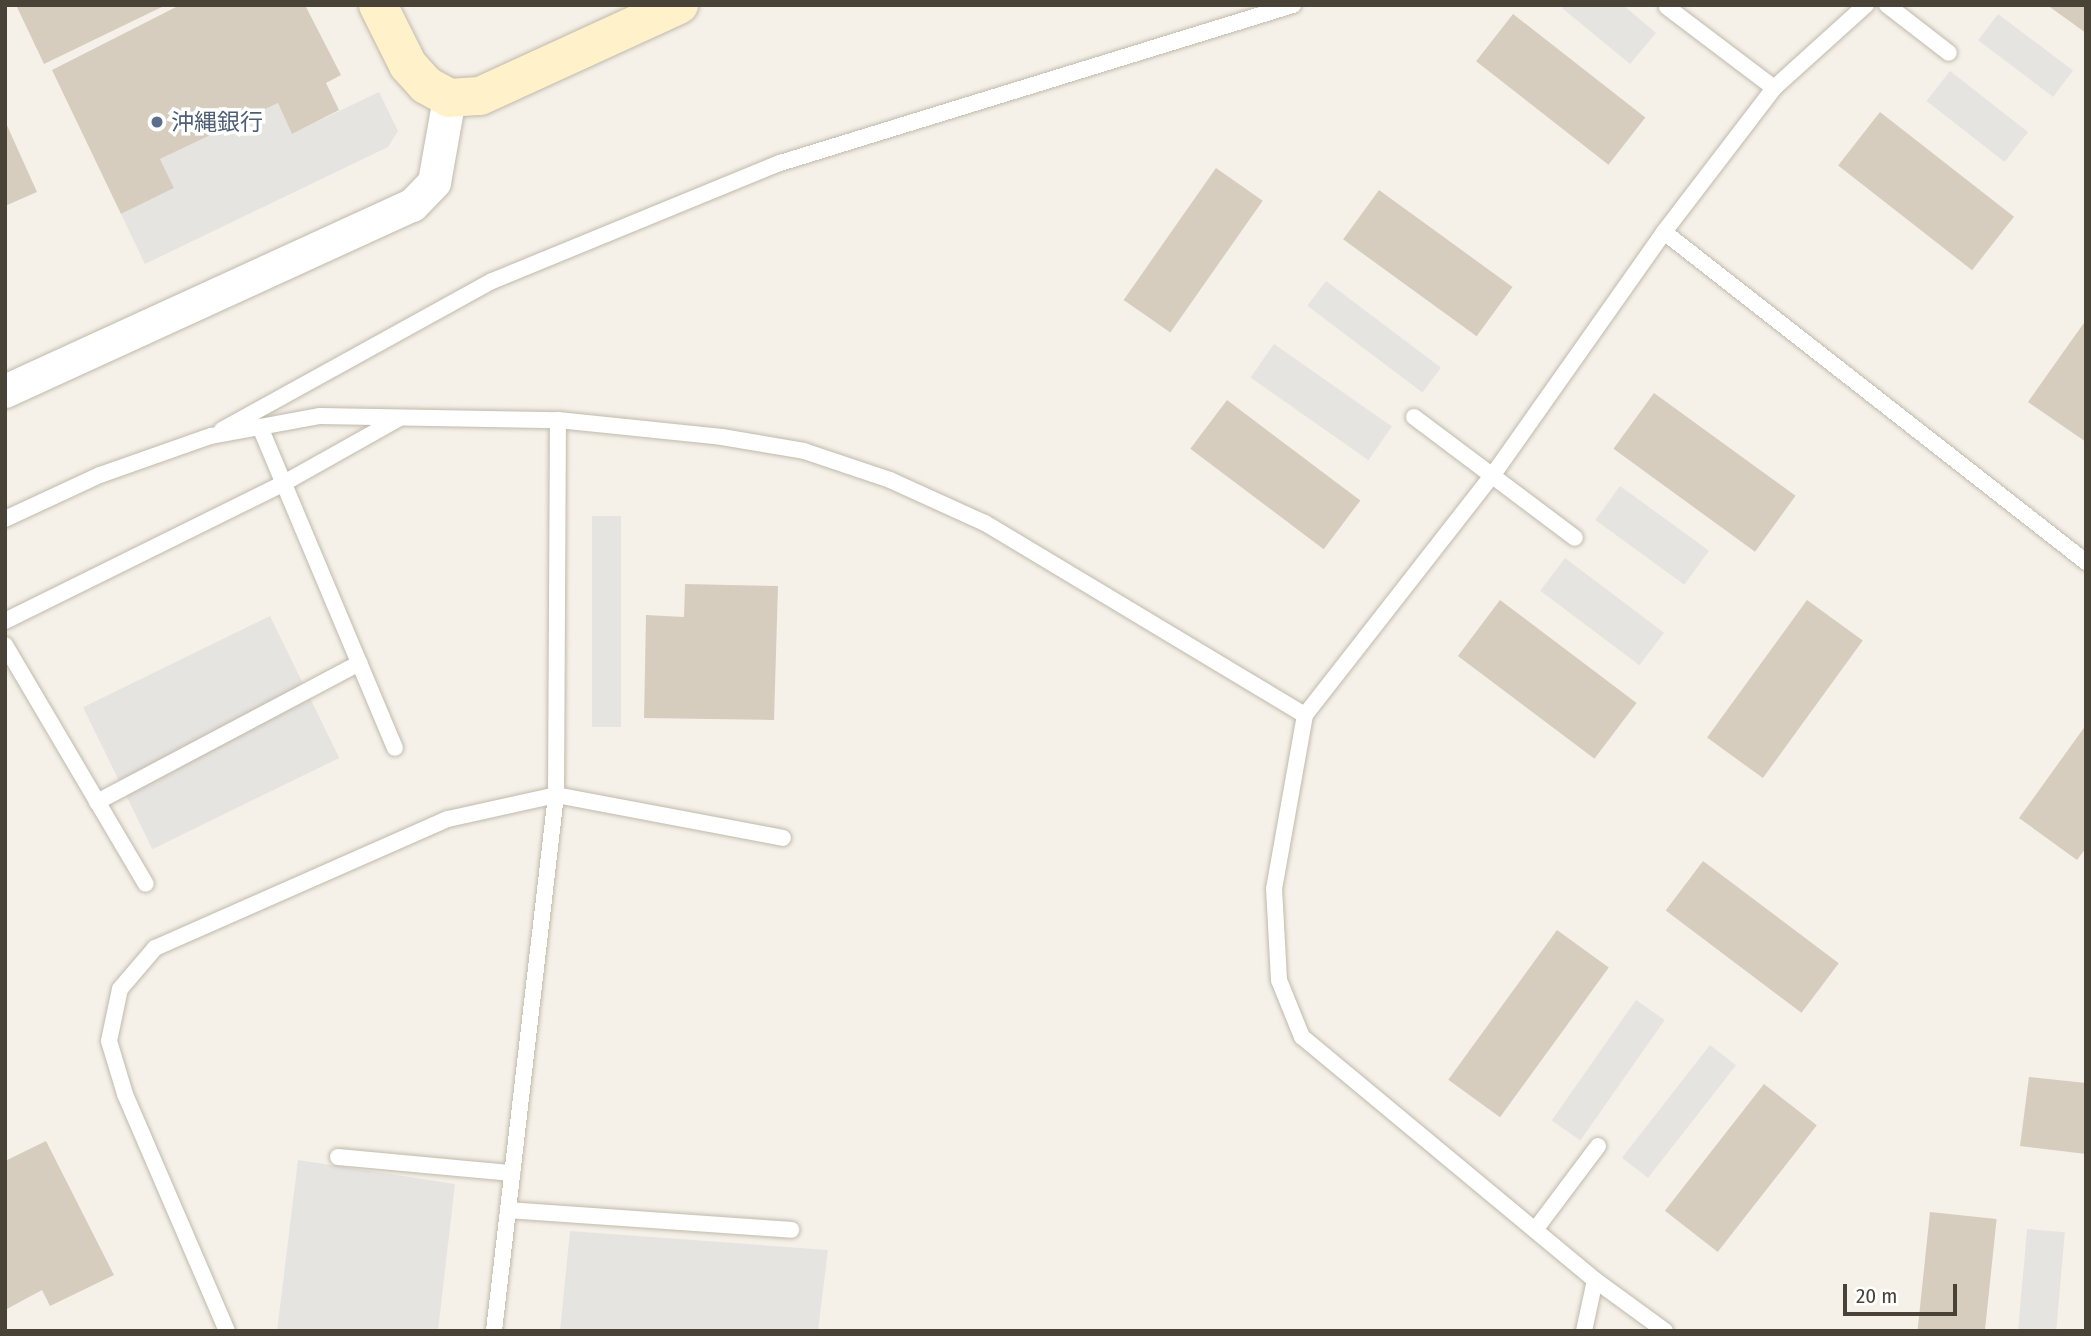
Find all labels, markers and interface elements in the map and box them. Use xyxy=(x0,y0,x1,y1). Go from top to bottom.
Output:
place label: 沖縄銀行 xyxy=(171,108,263,136)
marker: 沖縄銀行 xyxy=(149,114,165,130)
scale bar xyxy=(1846,1270,1960,1314)
text: 20 m xyxy=(1856,1283,1897,1309)

